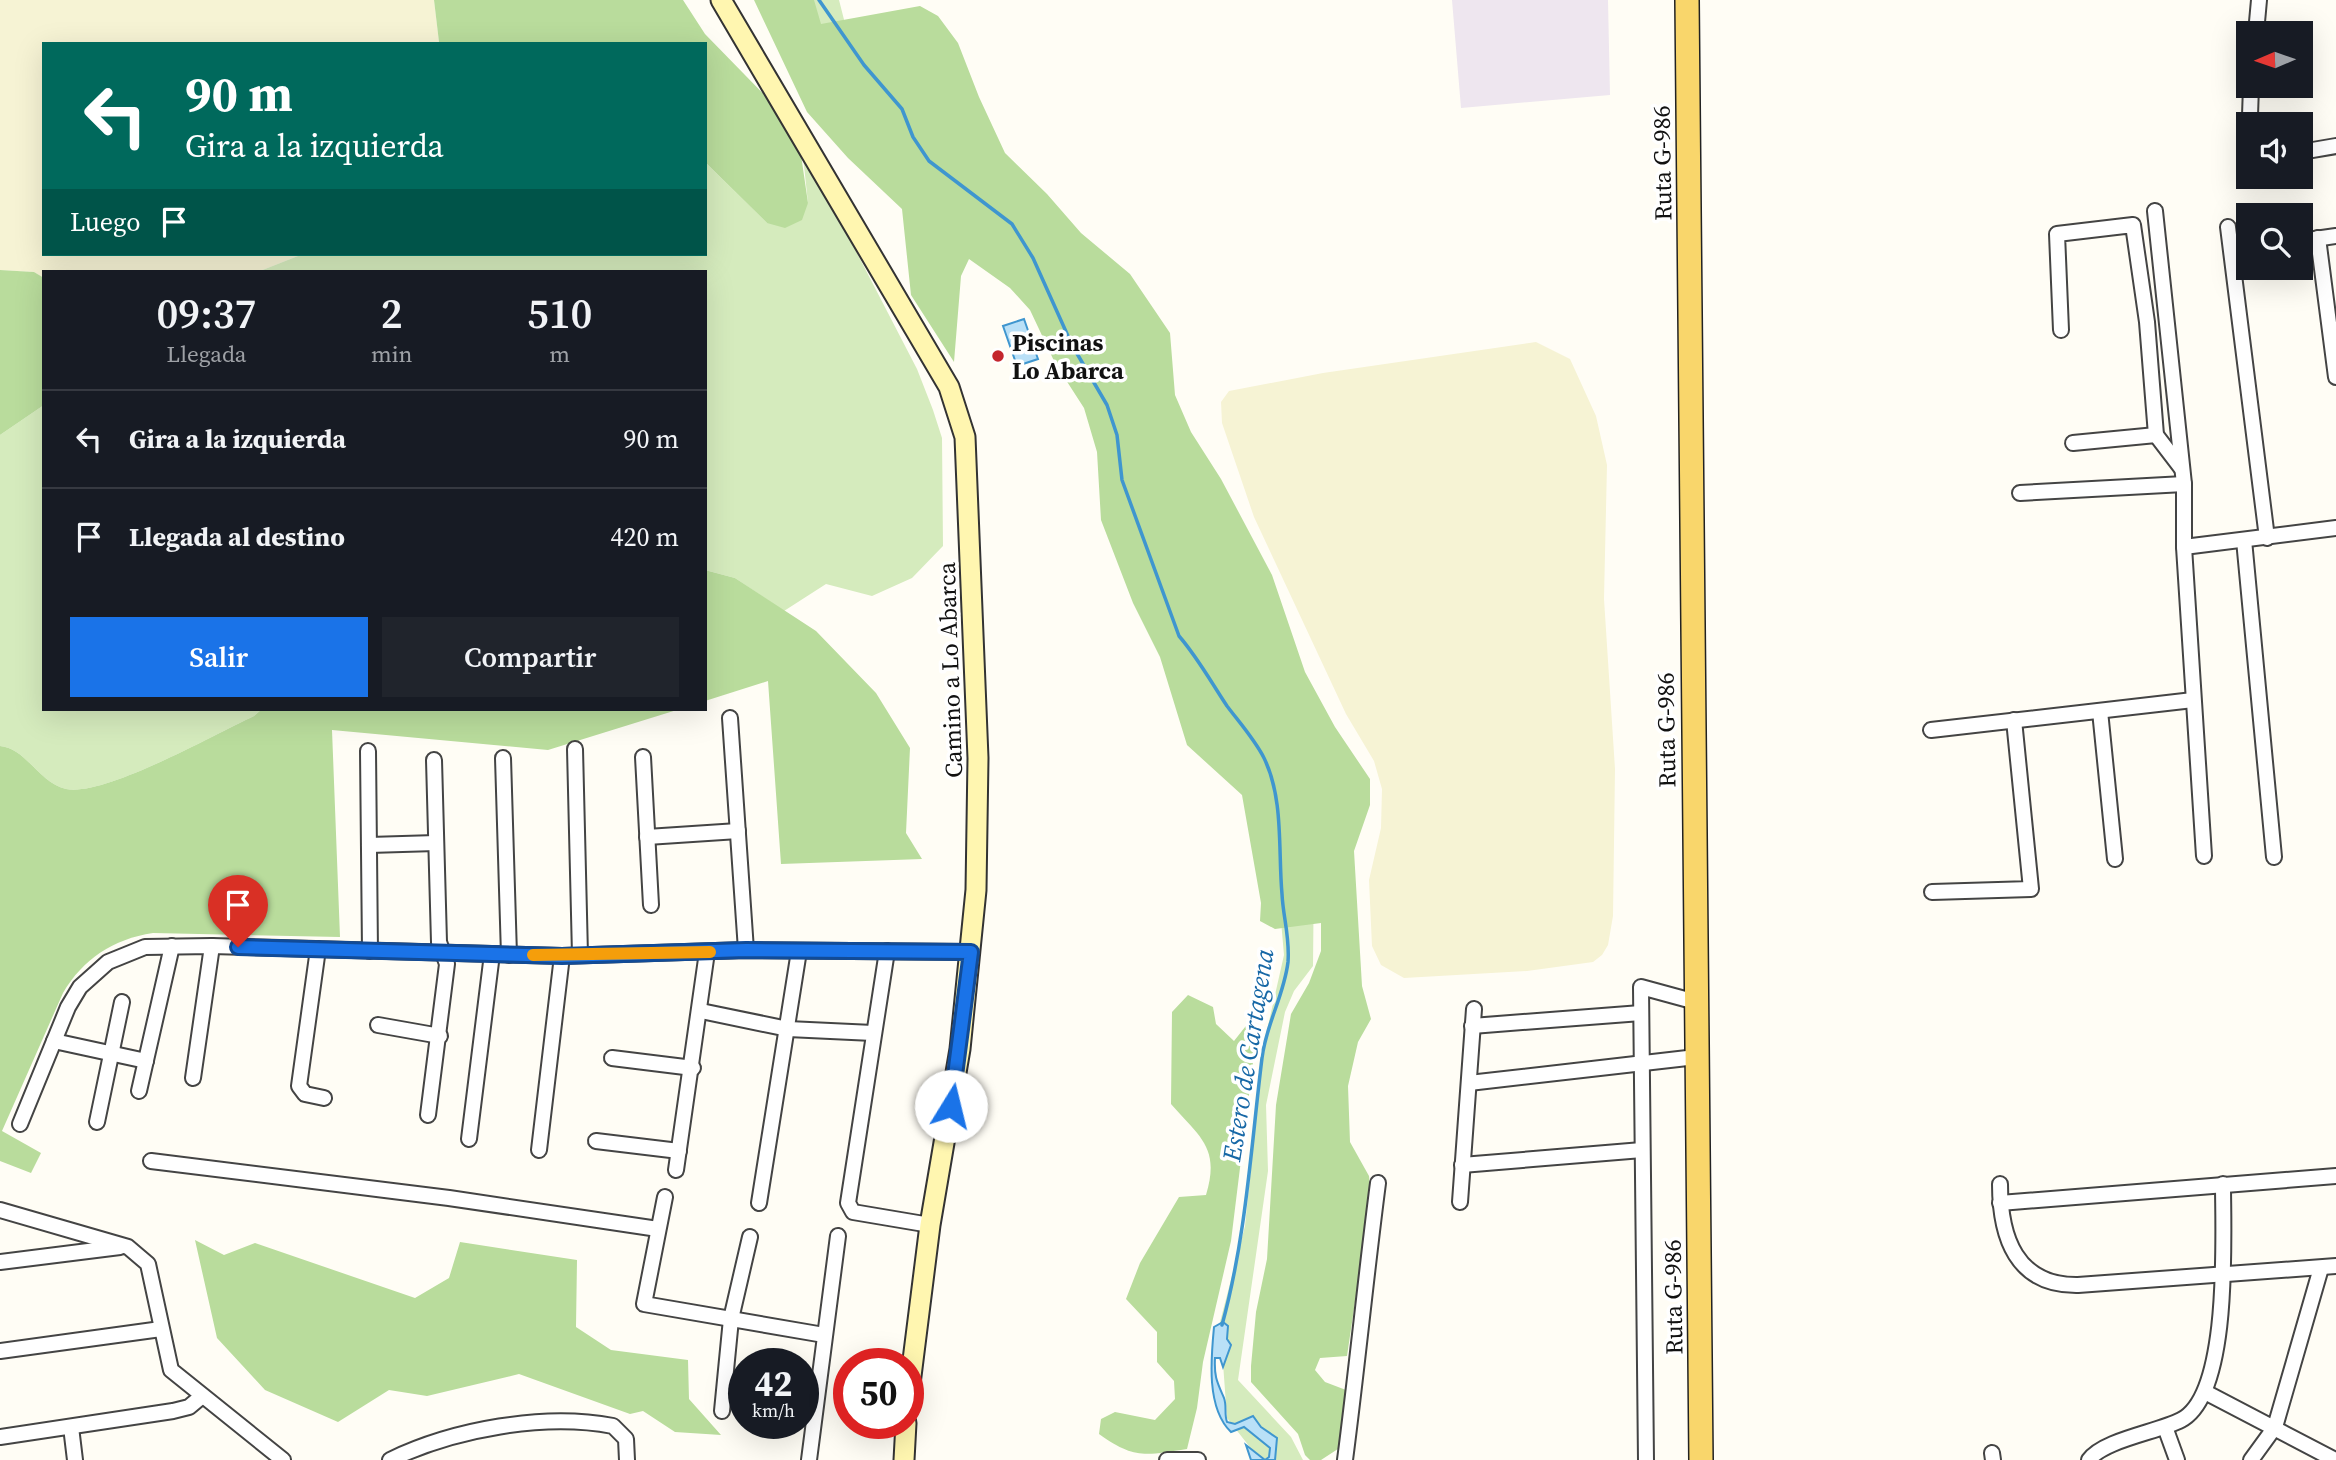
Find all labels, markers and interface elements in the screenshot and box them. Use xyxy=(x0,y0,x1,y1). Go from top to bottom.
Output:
north arrow xyxy=(2236,21,2314,98)
map controls xyxy=(2236,21,2313,280)
text: 90 m xyxy=(185,60,293,127)
icon: left xyxy=(70,70,161,161)
street label: Ruta G-986 xyxy=(1644,105,1680,221)
button: sound xyxy=(2236,112,2313,189)
text: Gira a la izquierda xyxy=(185,124,444,168)
icon: arrive xyxy=(155,203,193,241)
button: search xyxy=(2236,203,2313,280)
text: Luego xyxy=(70,204,141,240)
text: 09:37 xyxy=(156,284,256,342)
text: 2 xyxy=(381,284,403,342)
text: 510 xyxy=(527,284,592,342)
place label: Piscinas Lo Abarca xyxy=(1012,326,1124,387)
text: Llegada xyxy=(166,338,246,370)
text: min xyxy=(371,338,412,370)
text: m xyxy=(549,338,570,370)
marker: Piscinas Lo Abarca xyxy=(990,348,1006,364)
icon: left xyxy=(70,420,108,458)
text: Gira a la izquierda xyxy=(129,421,346,457)
text: 90 m xyxy=(624,421,679,457)
icon: arrive xyxy=(70,518,108,556)
text: Llegada al destino xyxy=(129,519,345,555)
text: 420 m xyxy=(611,519,679,555)
street label: Camino a Lo Abarca xyxy=(930,561,970,778)
button: Salir xyxy=(70,617,368,697)
button: Compartir xyxy=(382,617,679,697)
street label: Ruta G-986 xyxy=(1648,672,1684,788)
pin xyxy=(208,875,268,947)
icon: arrive xyxy=(219,886,257,924)
water label: Estero de Cartagena xyxy=(1213,946,1283,1165)
position arrow xyxy=(914,1069,988,1143)
street label: Ruta G-986 xyxy=(1655,1239,1691,1355)
speed limit sign: 50 xyxy=(833,1348,924,1439)
text: 42 xyxy=(755,1360,792,1408)
text: km/h xyxy=(752,1398,795,1423)

